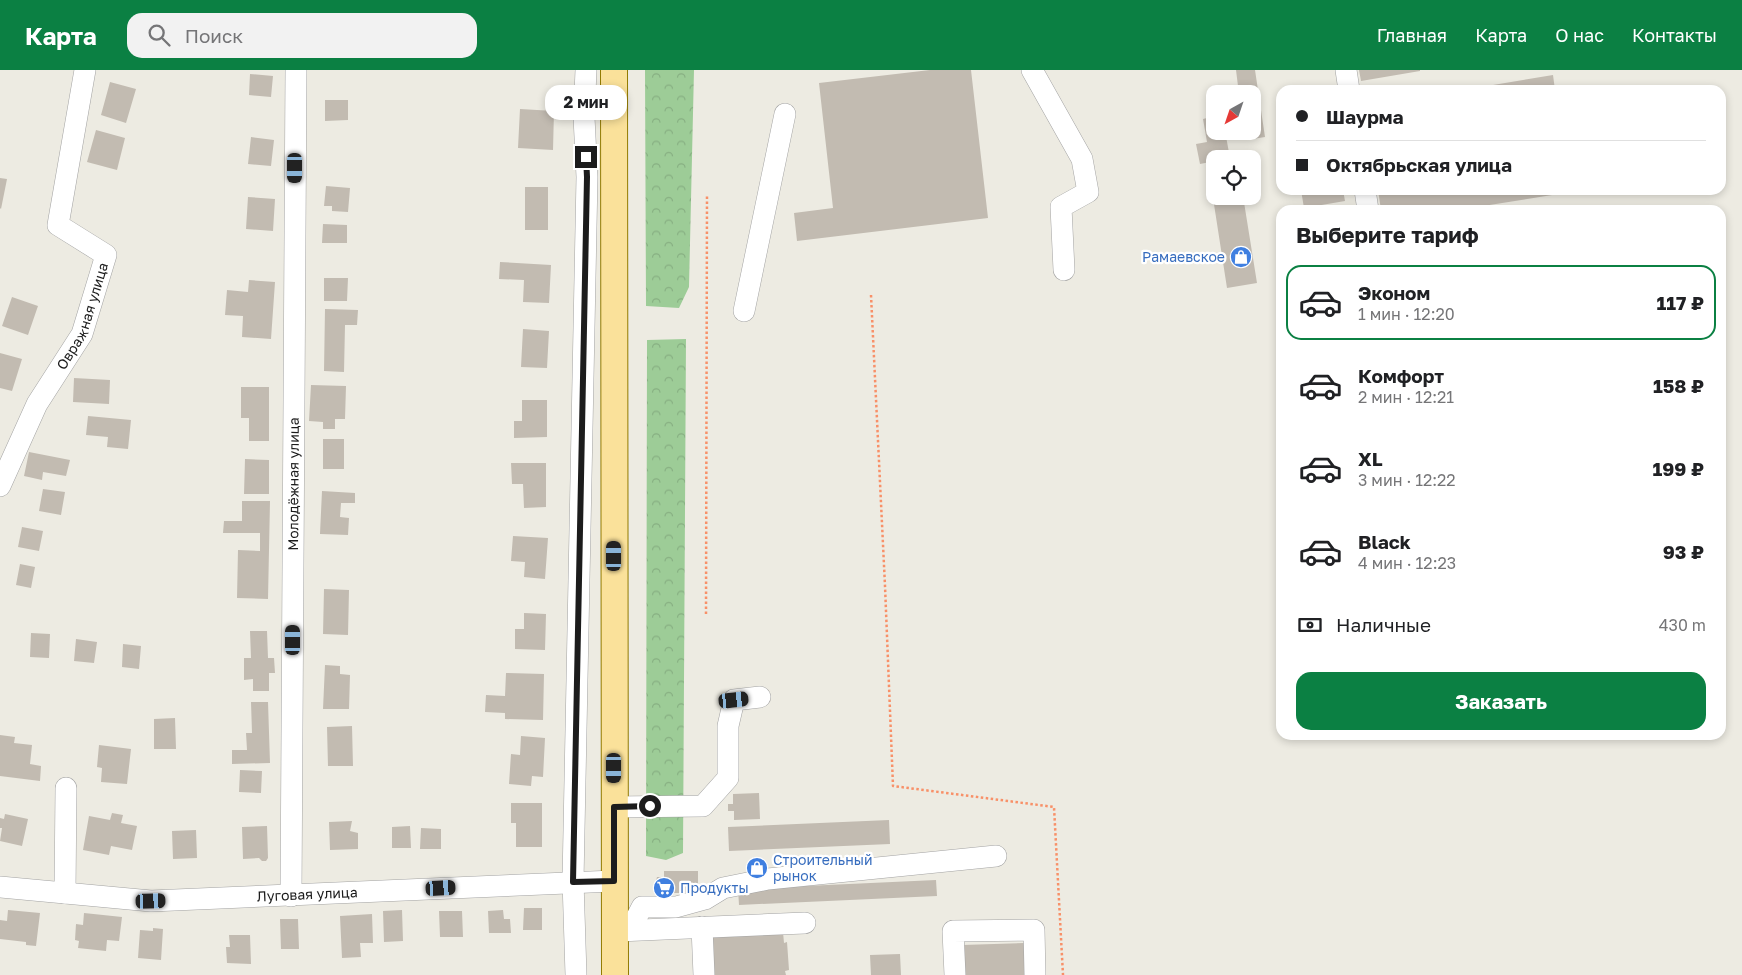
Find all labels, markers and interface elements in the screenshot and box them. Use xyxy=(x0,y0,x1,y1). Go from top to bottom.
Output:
search box xyxy=(127,13,477,58)
text: Карта xyxy=(25,21,97,50)
icon: search xyxy=(145,21,173,49)
text: Поиск xyxy=(185,24,243,47)
text: Главная xyxy=(1377,24,1447,46)
text: Карта xyxy=(1475,24,1527,46)
text: О нас xyxy=(1555,24,1604,46)
text: Контакты xyxy=(1632,24,1717,46)
callout: 2 мин xyxy=(545,84,627,119)
north arrow xyxy=(1206,85,1261,140)
map controls xyxy=(1206,85,1261,205)
text: 2 мин xyxy=(564,92,608,112)
text: Шаурма xyxy=(1326,105,1404,128)
route end xyxy=(575,146,597,168)
button: locate xyxy=(1206,150,1261,205)
car xyxy=(287,153,302,183)
text: Октябрьская улица xyxy=(1326,153,1512,176)
text: Выберите тариф xyxy=(1296,221,1479,248)
shop icon: Рамаевское xyxy=(1229,245,1253,269)
place label: Рамаевское xyxy=(1142,248,1225,265)
street label: Овражная улица xyxy=(52,260,111,373)
icon: car xyxy=(1298,280,1343,325)
text: Эконом xyxy=(1358,281,1430,304)
text: 117 ₽ xyxy=(1656,291,1704,314)
text: 1 мин · 12:20 xyxy=(1358,304,1455,324)
icon: car xyxy=(1298,363,1343,408)
text: Комфорт xyxy=(1358,364,1444,387)
text: 158 ₽ xyxy=(1653,374,1704,397)
text: 2 мин · 12:21 xyxy=(1358,387,1454,407)
street label: Молодёжная улица xyxy=(284,417,302,551)
icon: car xyxy=(1298,446,1343,491)
text: XL xyxy=(1358,447,1383,470)
text: 199 ₽ xyxy=(1653,457,1704,480)
text: 3 мин · 12:22 xyxy=(1358,470,1456,490)
icon: car xyxy=(1298,529,1343,574)
text: Black xyxy=(1358,530,1411,553)
text: 93 ₽ xyxy=(1663,540,1704,563)
car xyxy=(606,541,621,571)
text: 4 мин · 12:23 xyxy=(1358,553,1456,573)
icon: cash xyxy=(1296,611,1324,639)
text: Наличные xyxy=(1336,613,1431,636)
text: 430 m xyxy=(1659,615,1706,635)
car xyxy=(285,625,300,655)
button: Заказать xyxy=(1296,672,1706,730)
car xyxy=(718,691,749,709)
car xyxy=(606,753,621,783)
route start xyxy=(639,795,661,817)
place label: Строительный рынок xyxy=(773,851,872,884)
shop icon: Строительный рынок xyxy=(745,856,769,880)
supermarket icon: Продукты xyxy=(652,876,676,900)
place label: Продукты xyxy=(680,879,749,896)
car xyxy=(425,880,456,896)
street label: Луговая улица xyxy=(256,883,358,904)
car xyxy=(135,893,166,909)

